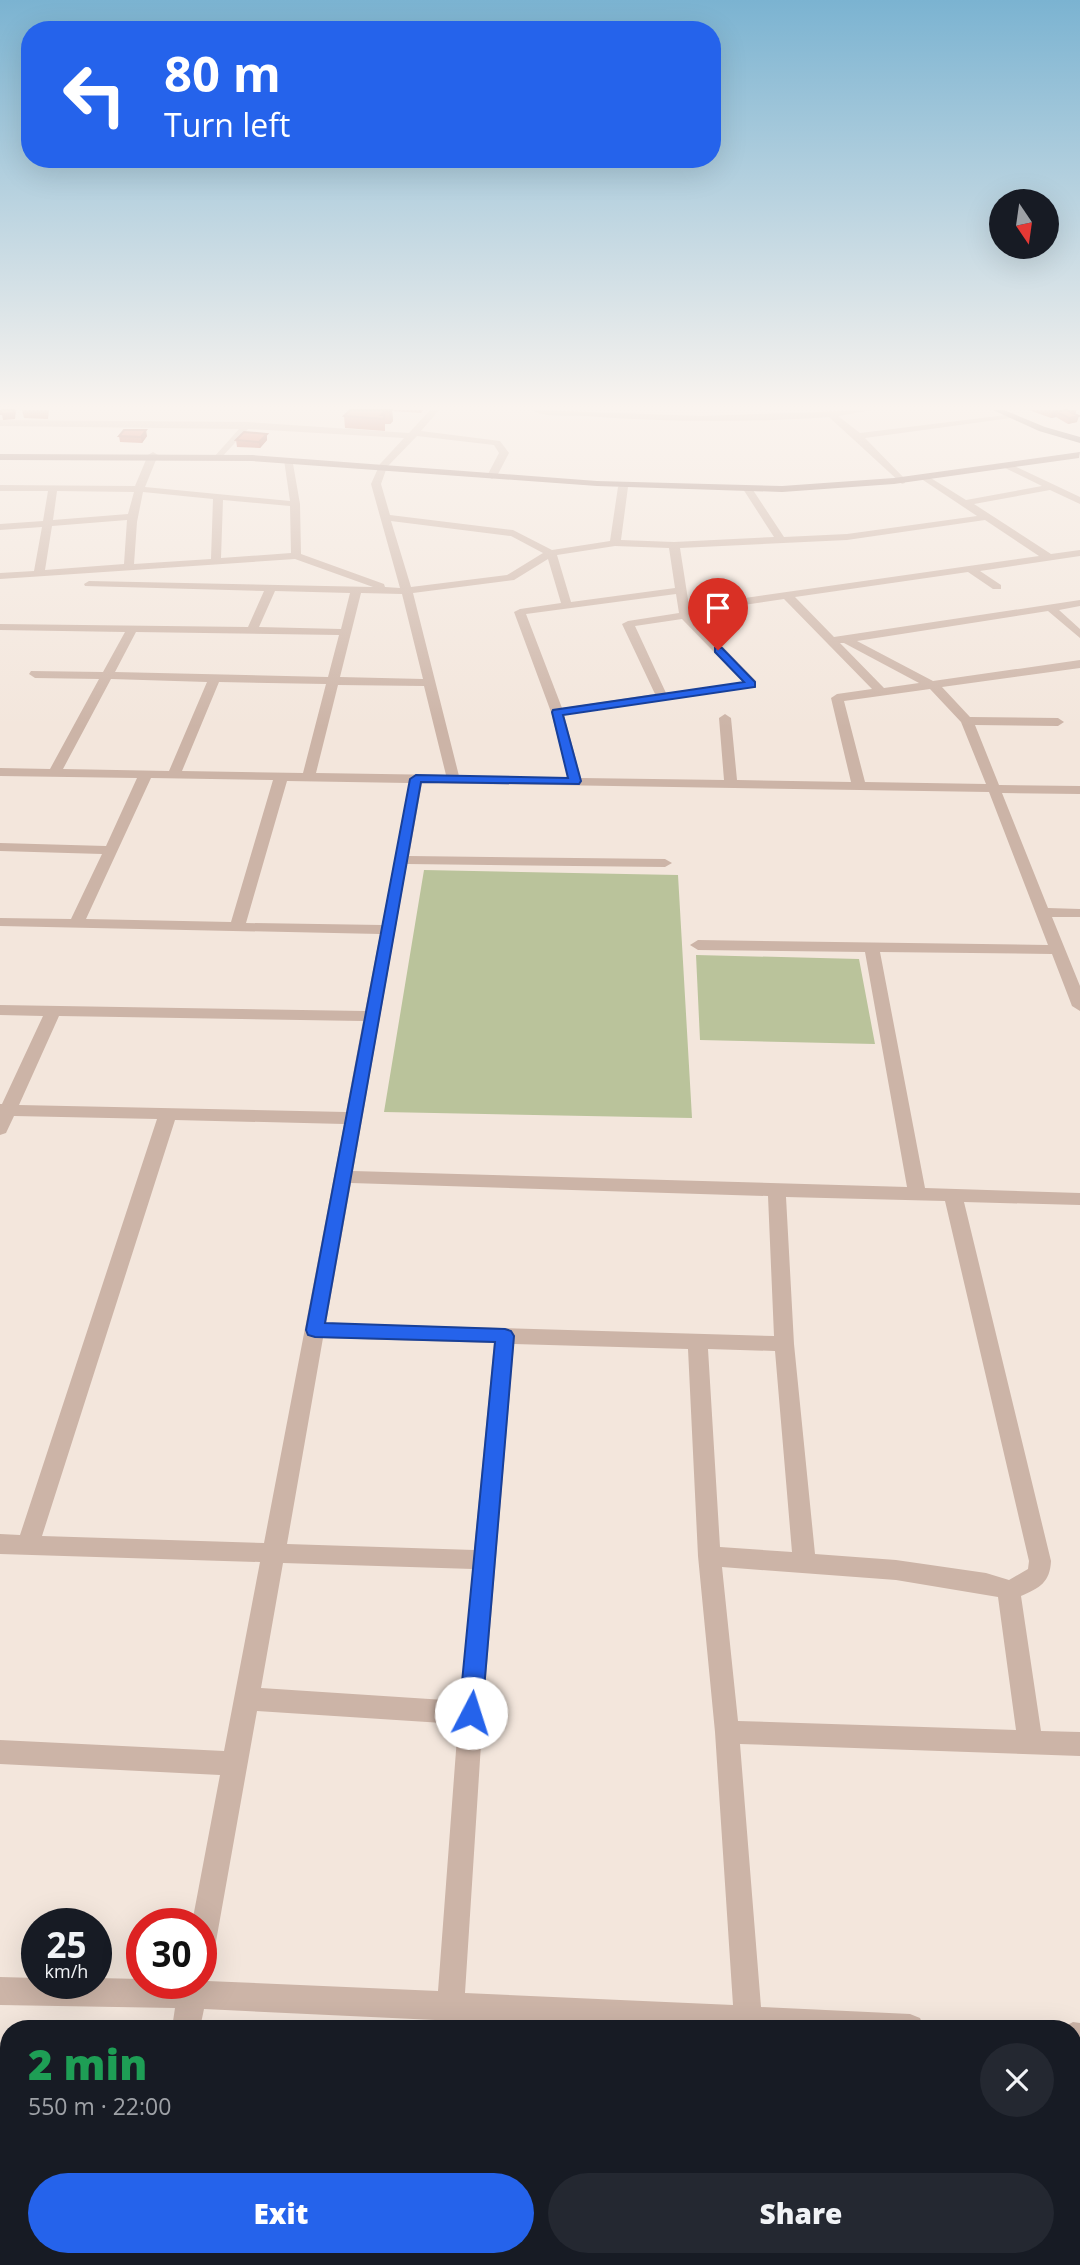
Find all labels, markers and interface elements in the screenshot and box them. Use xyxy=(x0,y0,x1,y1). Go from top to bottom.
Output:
text: 80 m xyxy=(164,40,281,106)
icon: left xyxy=(49,49,140,140)
text: Turn left xyxy=(164,103,290,146)
north arrow xyxy=(989,189,1059,259)
map controls xyxy=(989,189,1059,259)
pin xyxy=(688,578,748,650)
icon: arrive xyxy=(699,589,737,627)
position arrow xyxy=(434,1676,508,1750)
speed limit sign: 30 xyxy=(126,1908,217,1999)
text: 25 xyxy=(46,1921,87,1968)
text: km/h xyxy=(45,1959,88,1983)
text: 2 min xyxy=(28,2035,147,2092)
button: close xyxy=(980,2043,1054,2117)
text: 550 m · 22:00 xyxy=(28,2090,171,2122)
button: Exit xyxy=(28,2173,534,2253)
button: Share xyxy=(548,2173,1054,2253)

